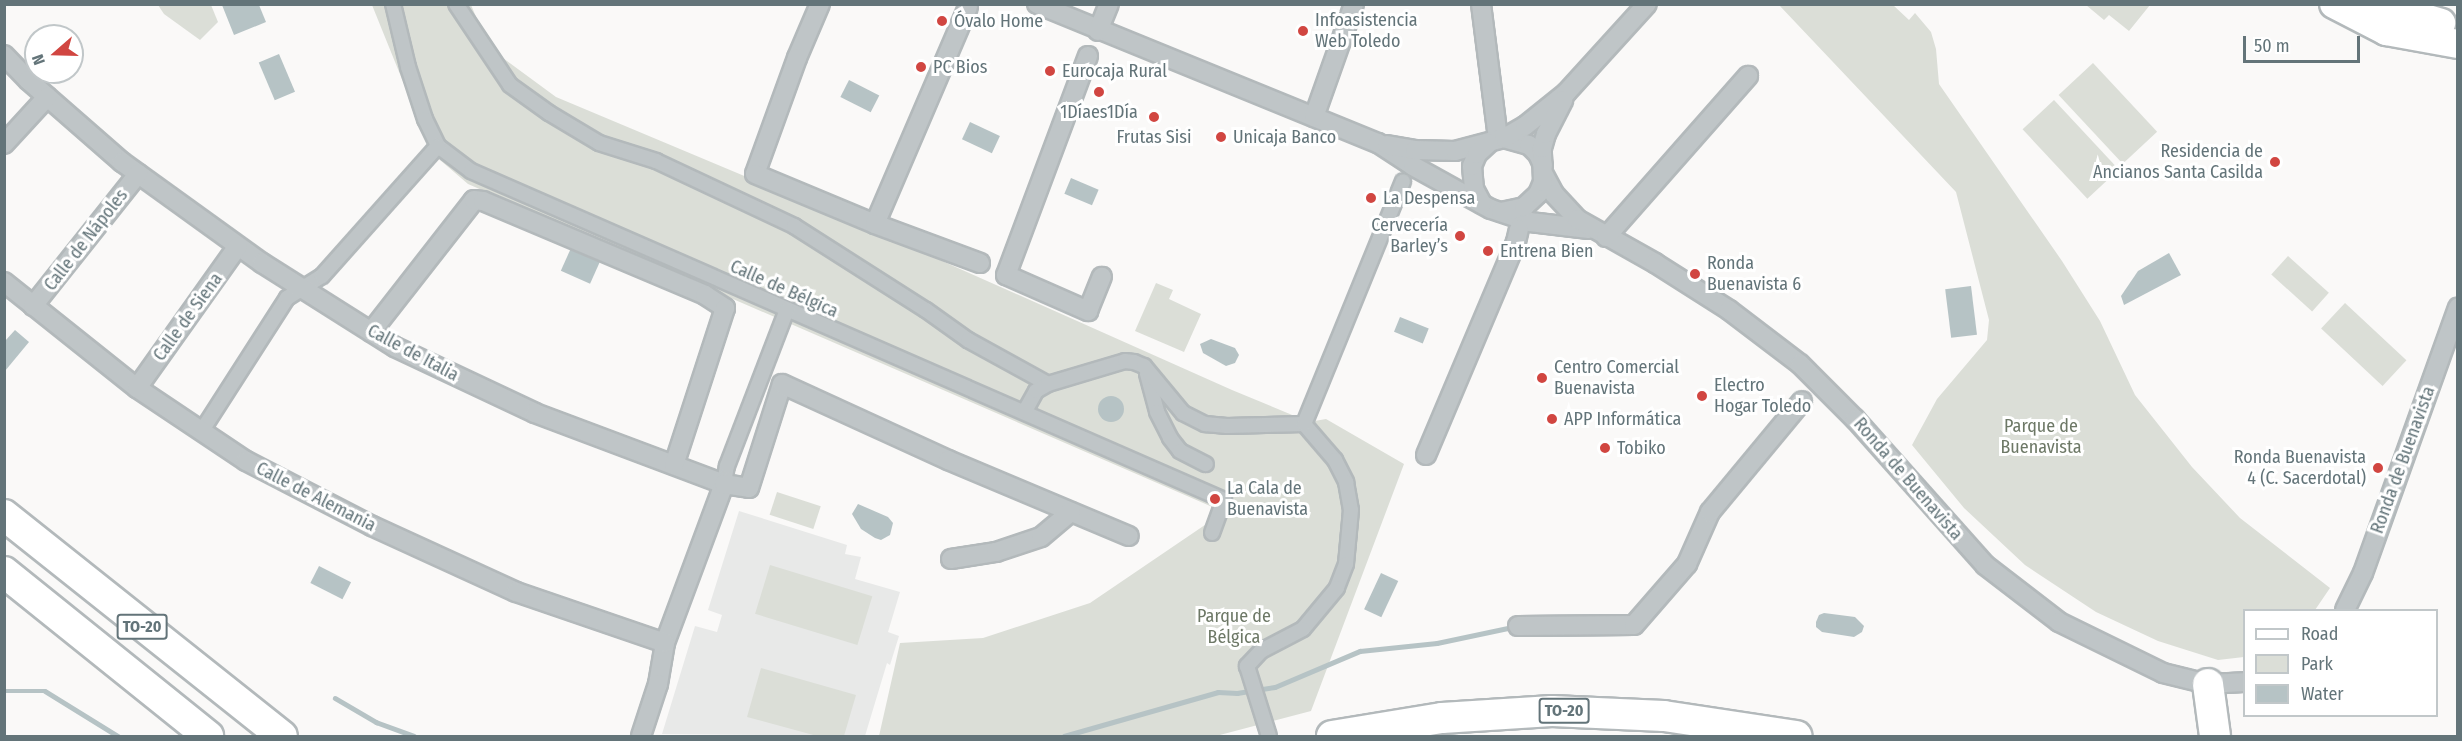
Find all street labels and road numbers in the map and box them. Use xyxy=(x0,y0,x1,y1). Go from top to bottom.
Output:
street label: Calle de Nápoles xyxy=(40,185,132,295)
street label: Calle de Bélgica xyxy=(727,256,841,322)
street label: Calle de Siena xyxy=(149,269,227,365)
street label: Calle de Italia xyxy=(364,320,462,386)
street label: Ronda de Buenavista xyxy=(2366,383,2440,537)
street label: Ronda de Buenavista xyxy=(1849,413,1967,545)
street label: Calle de Alemania xyxy=(253,458,379,536)
road number: TO-20 xyxy=(116,614,168,640)
road number: TO-20 xyxy=(1538,698,1590,724)

